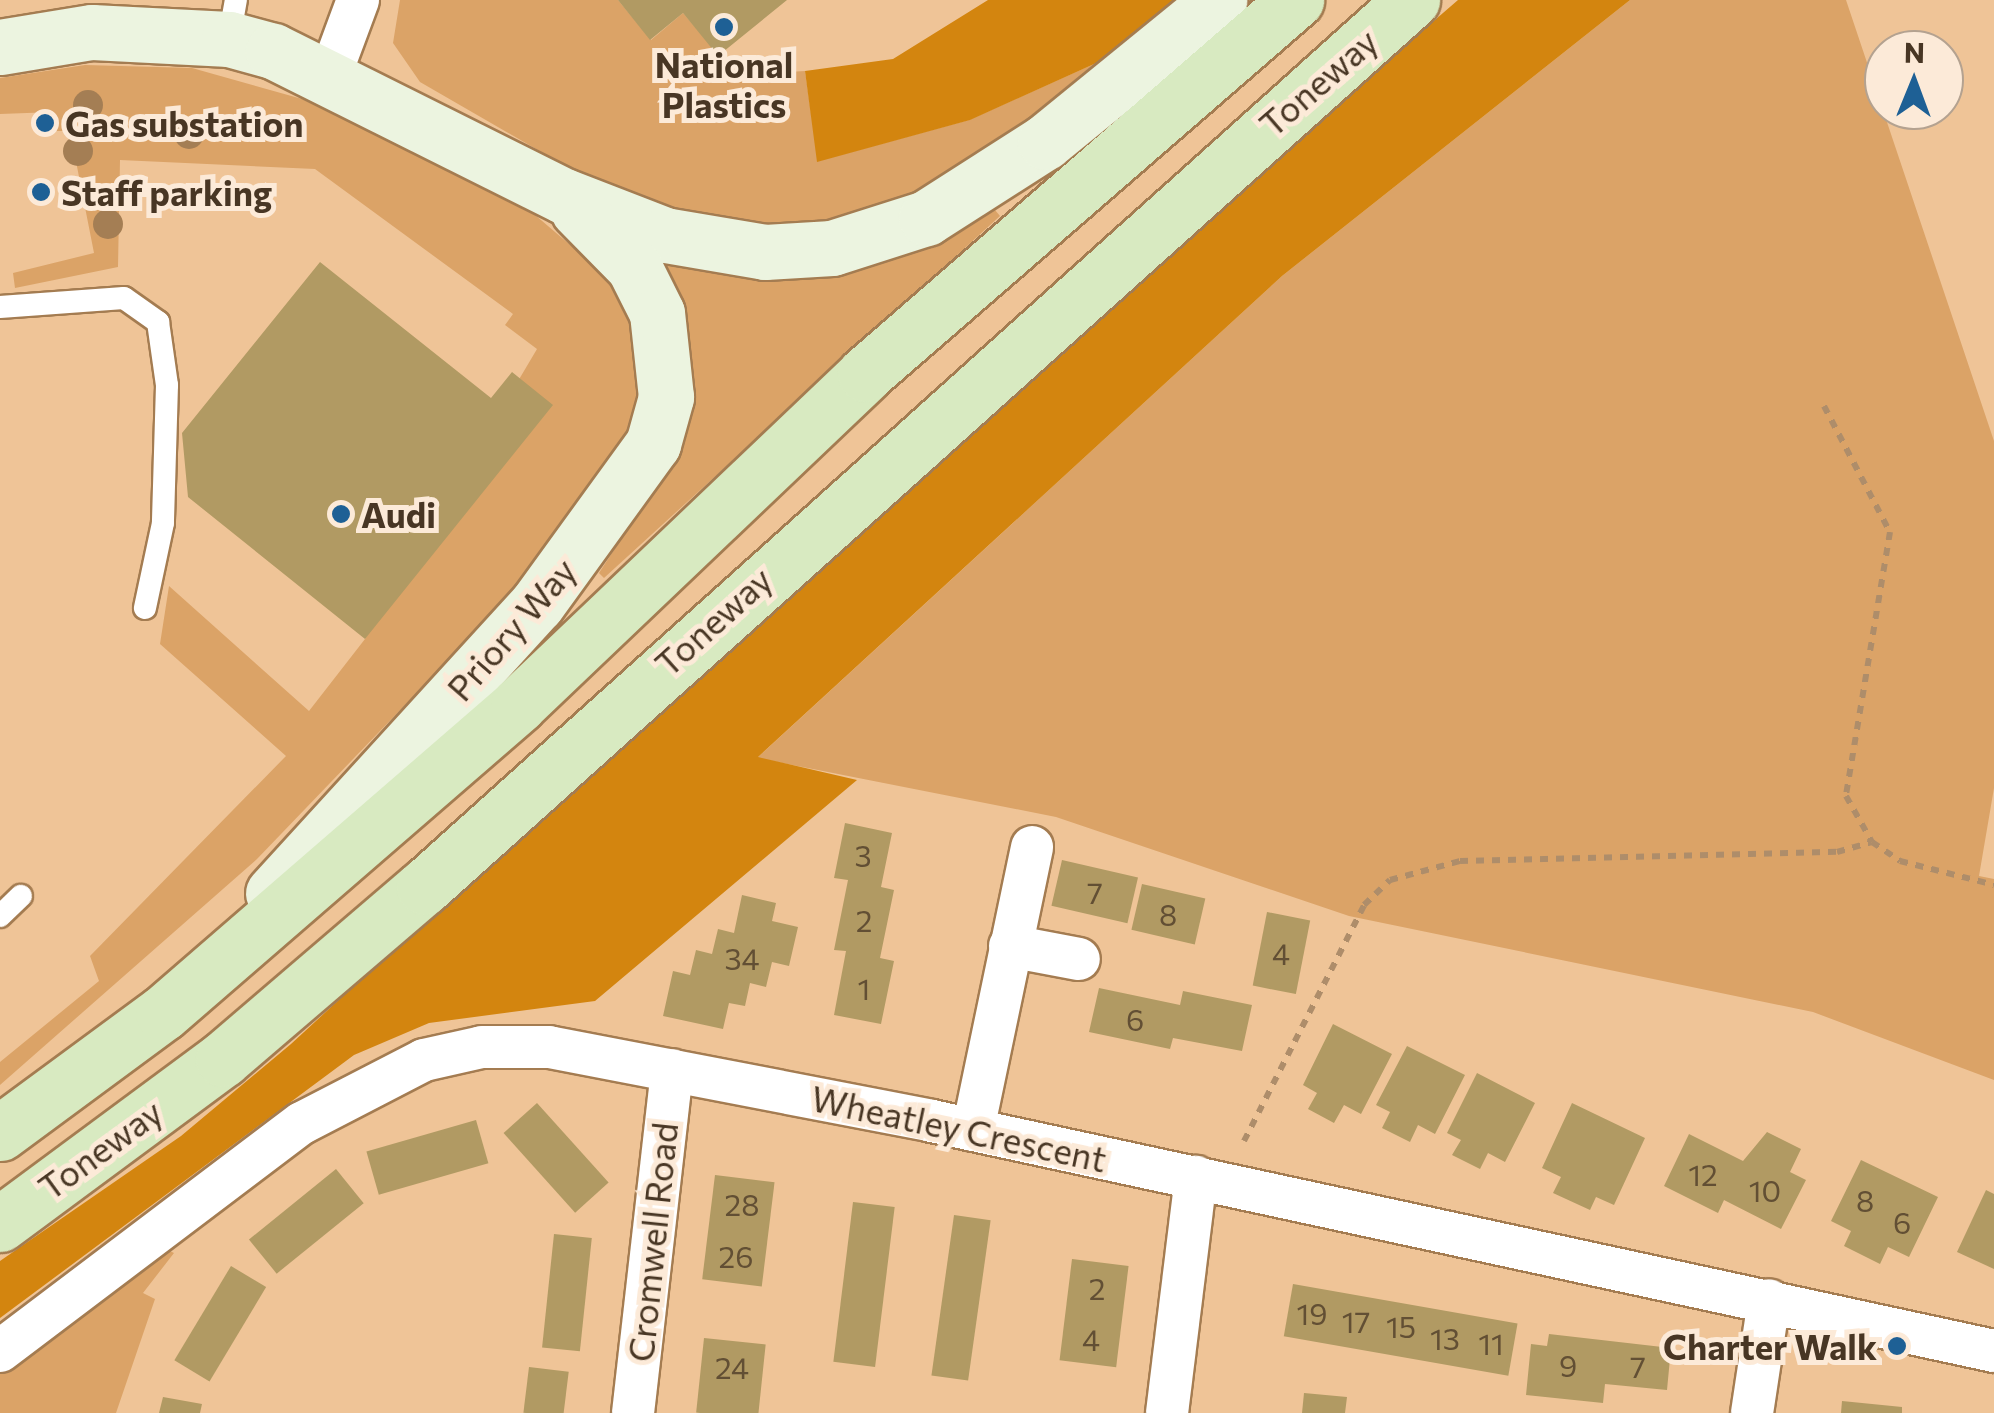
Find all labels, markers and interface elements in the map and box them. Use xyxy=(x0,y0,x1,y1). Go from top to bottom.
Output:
marker: National Plastics xyxy=(713,16,735,38)
street label: Toneway xyxy=(1250,19,1386,145)
north arrow xyxy=(1864,30,1964,130)
text: N xyxy=(1904,35,1925,69)
place label: National Plastics xyxy=(655,43,793,125)
place label: Gas substation xyxy=(65,102,304,144)
marker: Gas substation xyxy=(34,112,56,134)
place label: Staff parking xyxy=(61,171,272,213)
marker: Staff parking xyxy=(30,181,52,203)
place label: Audi xyxy=(361,493,436,535)
marker: Audi xyxy=(330,503,352,525)
street label: Priory Way xyxy=(438,549,584,709)
street label: Toneway xyxy=(646,558,780,684)
house number: 3 xyxy=(854,837,872,873)
house number: 7 xyxy=(1087,874,1103,910)
house number: 8 xyxy=(1159,896,1177,932)
house number: 2 xyxy=(856,902,872,938)
house number: 4 xyxy=(1272,935,1290,971)
house number: 34 xyxy=(724,940,760,976)
house number: 1 xyxy=(858,970,870,1006)
house number: 6 xyxy=(1126,1001,1144,1037)
street label: Wheatley Crescent xyxy=(808,1076,1110,1180)
street label: Toneway xyxy=(30,1090,170,1208)
street label: Cromwell Road xyxy=(619,1120,685,1364)
house number: 12 xyxy=(1688,1156,1718,1192)
house number: 10 xyxy=(1749,1172,1781,1208)
house number: 8 xyxy=(1856,1182,1874,1218)
house number: 28 xyxy=(725,1186,759,1222)
house number: 6 xyxy=(1893,1204,1911,1240)
house number: 26 xyxy=(719,1238,753,1274)
house number: 2 xyxy=(1089,1270,1105,1306)
house number: 19 xyxy=(1296,1295,1328,1331)
house number: 17 xyxy=(1342,1303,1370,1339)
house number: 15 xyxy=(1386,1308,1416,1344)
house number: 13 xyxy=(1430,1320,1460,1356)
house number: 4 xyxy=(1082,1321,1100,1357)
house number: 11 xyxy=(1478,1325,1504,1361)
place label: Charter Walk xyxy=(1663,1325,1877,1367)
marker: Charter Walk xyxy=(1886,1335,1908,1357)
house number: 9 xyxy=(1559,1347,1577,1383)
house number: 7 xyxy=(1630,1348,1646,1384)
house number: 24 xyxy=(715,1349,749,1385)

